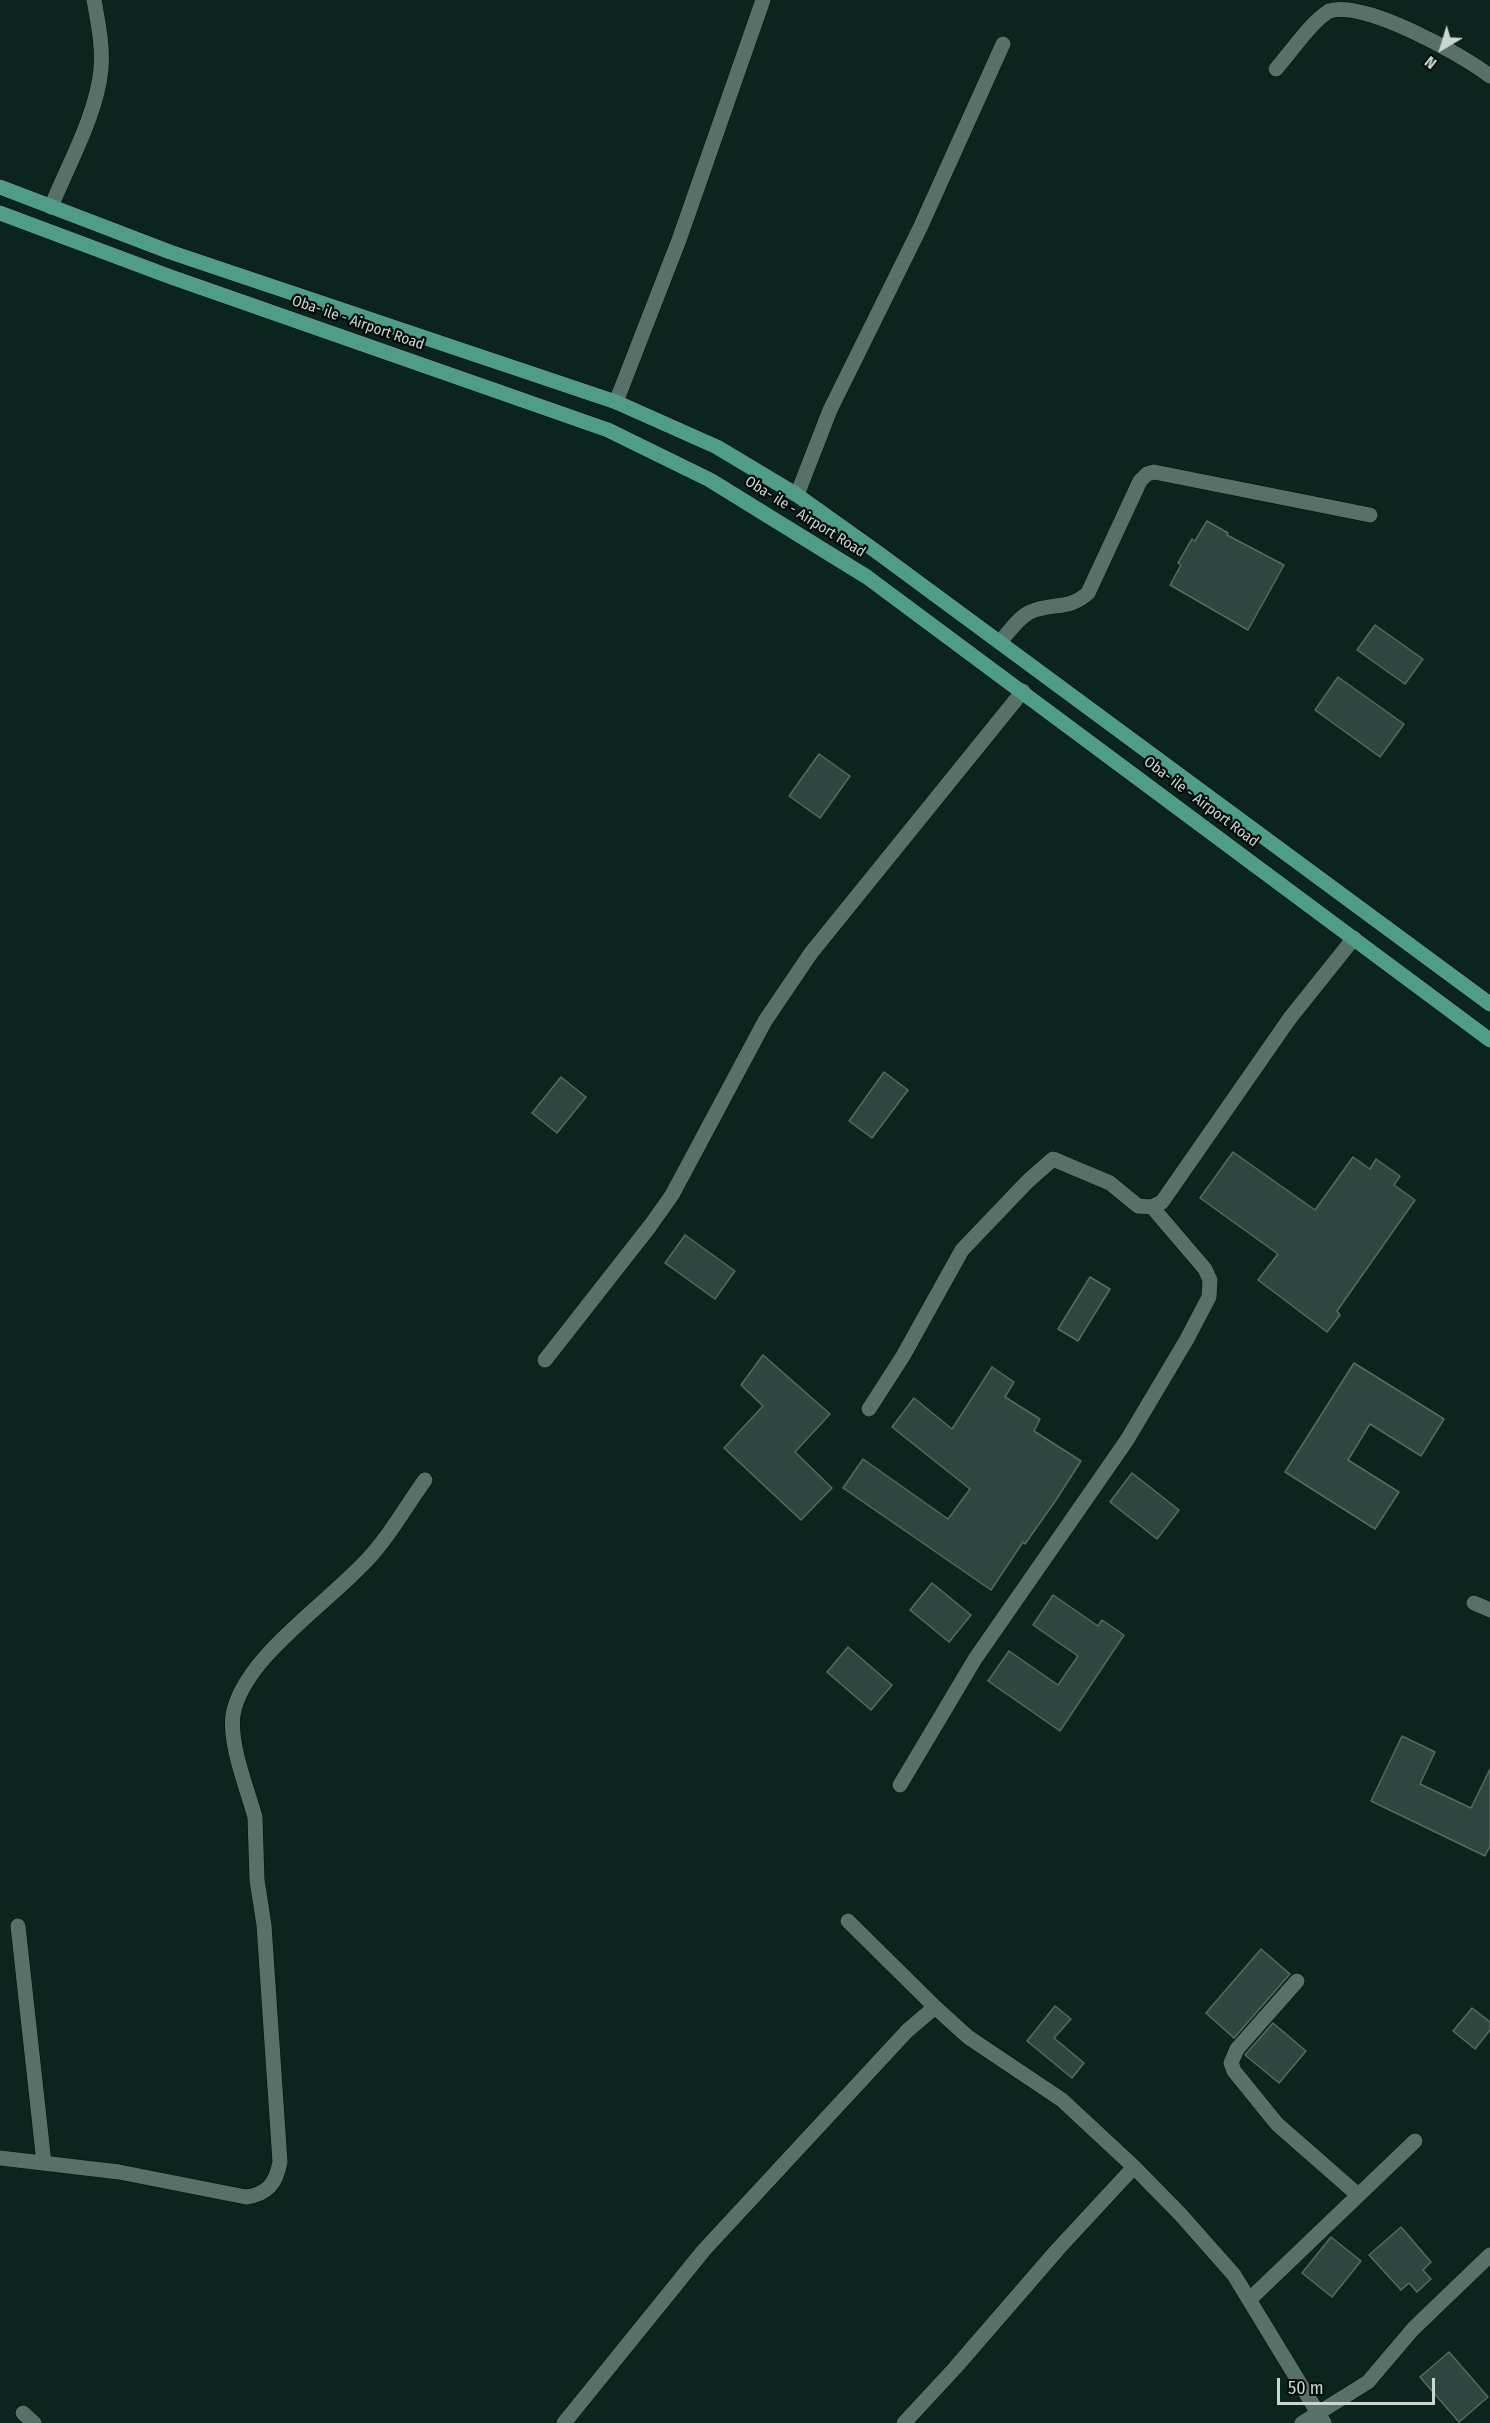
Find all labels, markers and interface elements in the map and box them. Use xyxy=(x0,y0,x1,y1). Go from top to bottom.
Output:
north arrow xyxy=(1412,18,1472,78)
text: N xyxy=(1421,52,1440,73)
street label: Oba- ile - Airport Road xyxy=(289,292,427,354)
street label: Oba- ile - Airport Road xyxy=(741,473,869,561)
street label: Oba- ile - Airport Road xyxy=(1140,753,1262,851)
scale bar xyxy=(1280,2366,1438,2404)
text: 50 m xyxy=(1288,2377,1324,2399)

